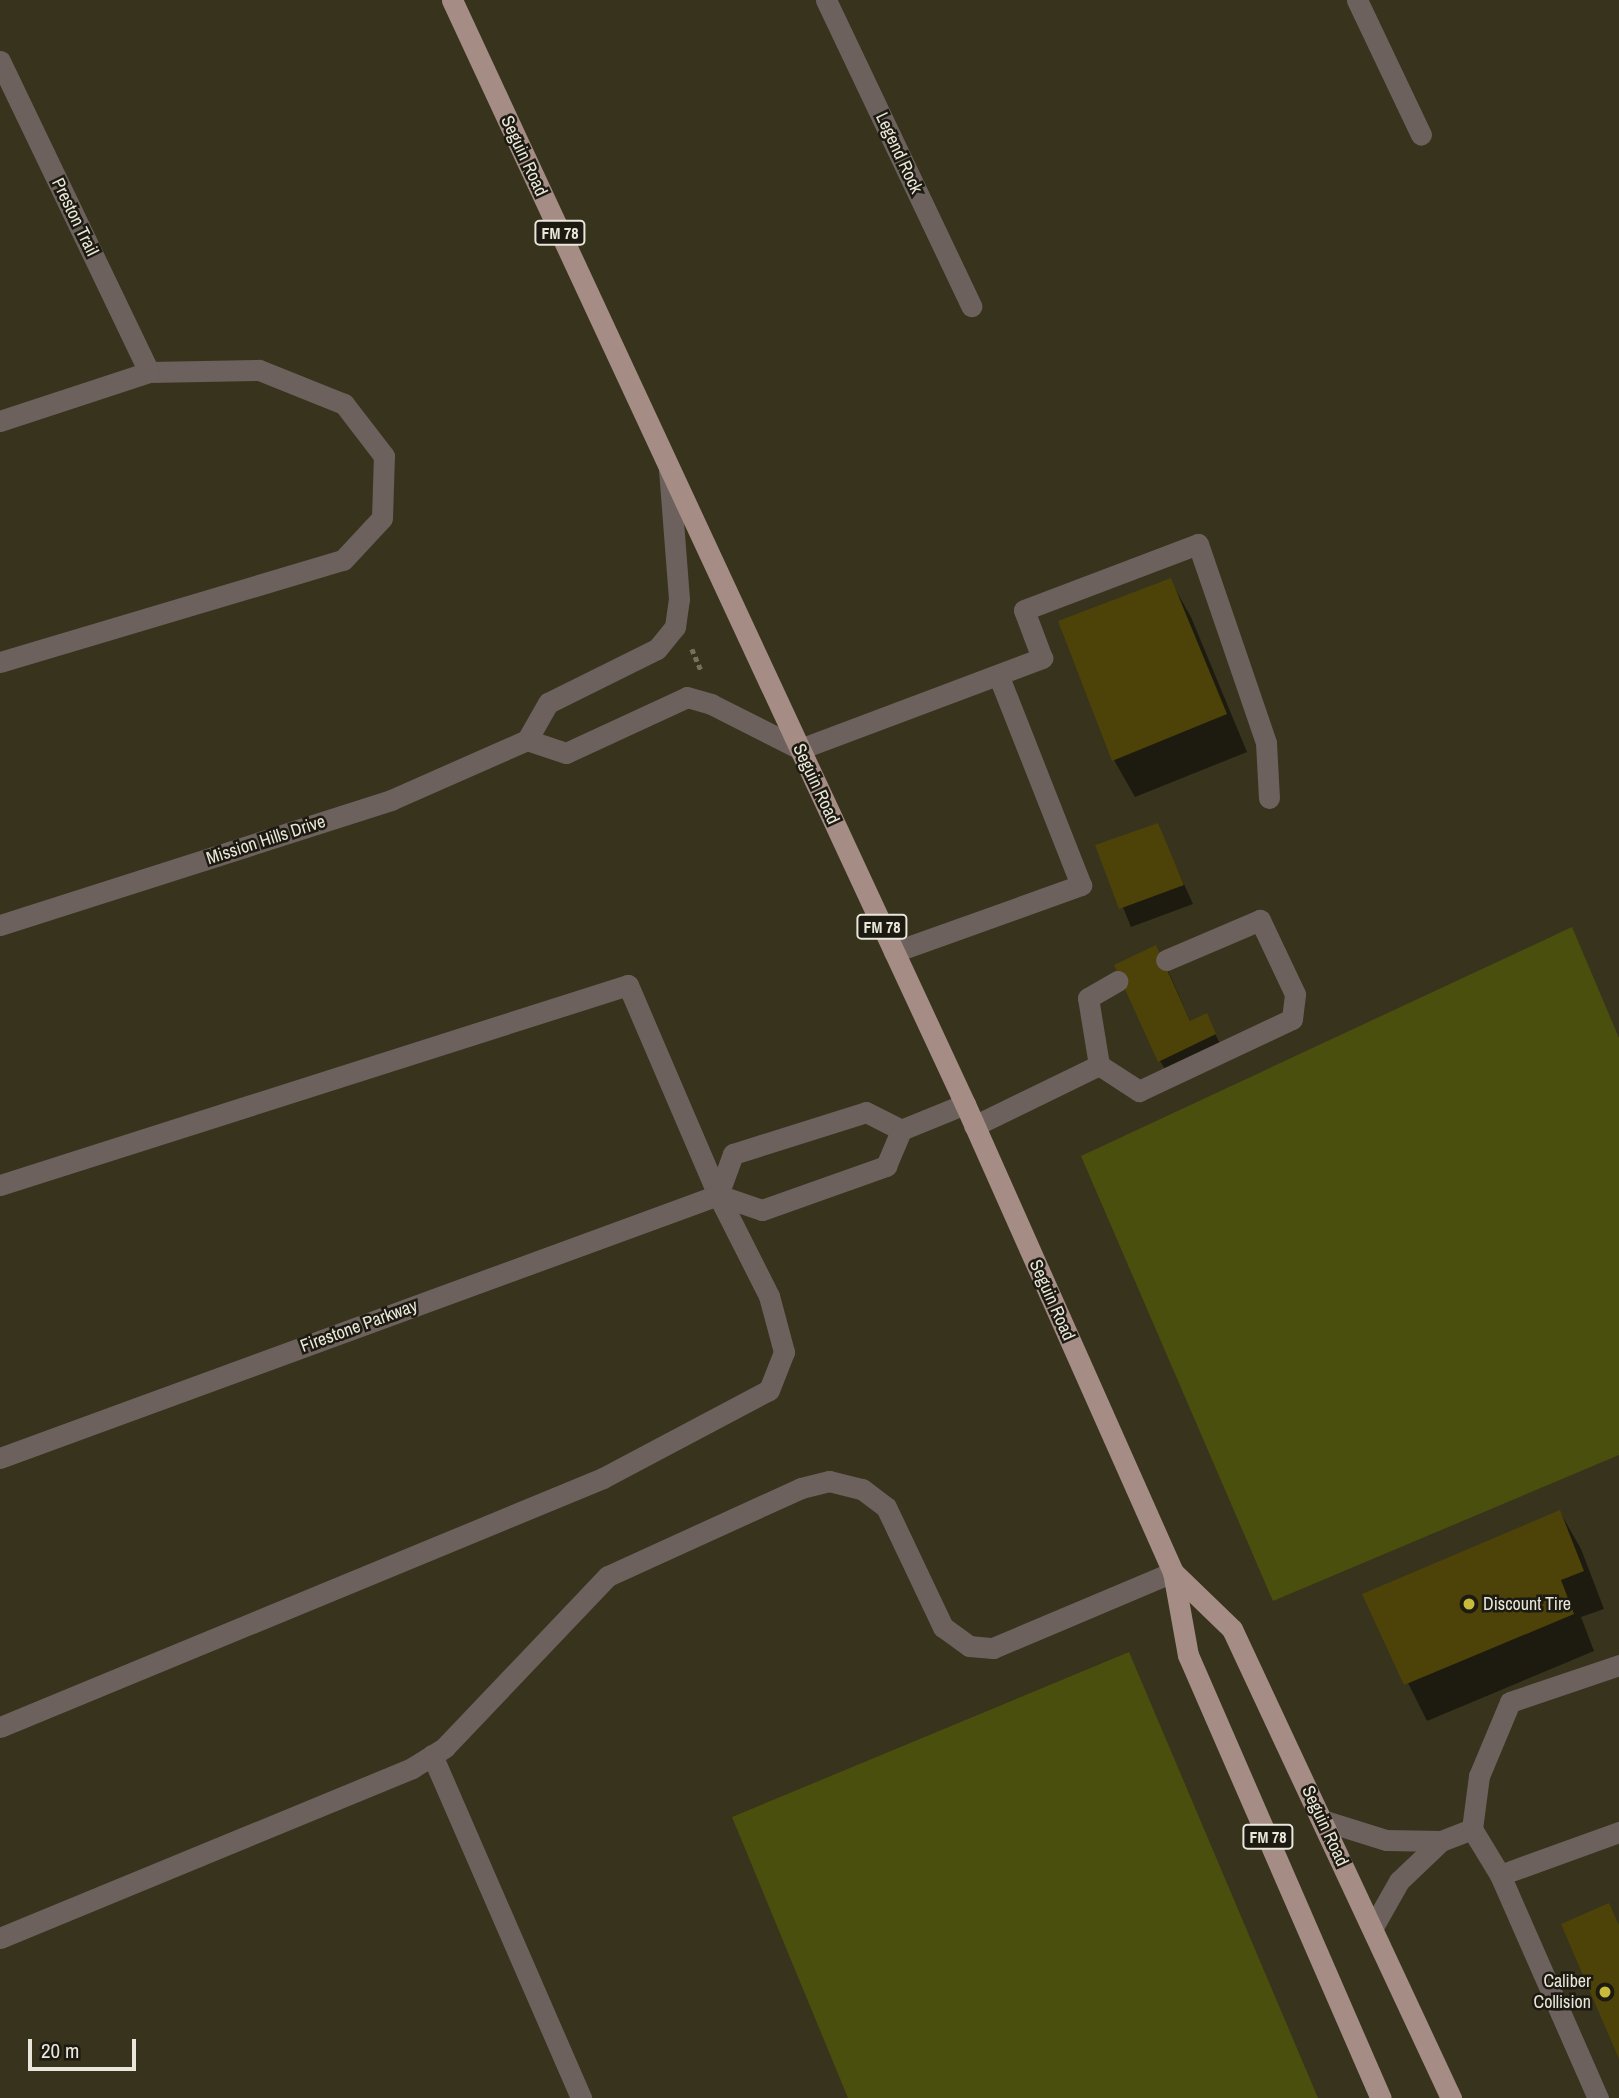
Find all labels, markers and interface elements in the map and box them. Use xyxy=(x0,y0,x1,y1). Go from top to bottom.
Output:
street label: Legend Rock xyxy=(871,109,927,197)
street label: Seguin Road xyxy=(496,112,552,200)
street label: Preston Trail xyxy=(47,175,103,259)
road number: FM 78 xyxy=(534,220,586,246)
street label: Seguin Road xyxy=(788,740,844,828)
street label: Mission Hills Drive xyxy=(204,811,328,869)
road number: FM 78 xyxy=(856,914,908,939)
street label: Seguin Road xyxy=(1025,1256,1079,1344)
street label: Firestone Parkway xyxy=(297,1295,421,1357)
place label: Discount Tire xyxy=(1483,1593,1571,1615)
marker: Discount Tire xyxy=(1461,1596,1477,1612)
street label: Seguin Road xyxy=(1297,1782,1353,1870)
road number: FM 78 xyxy=(1242,1825,1294,1850)
place label: Caliber Collision xyxy=(1534,1971,1591,2014)
marker: Caliber Collision xyxy=(1597,1984,1613,2000)
scale bar xyxy=(32,2024,140,2068)
text: 20 m xyxy=(41,2036,79,2065)

